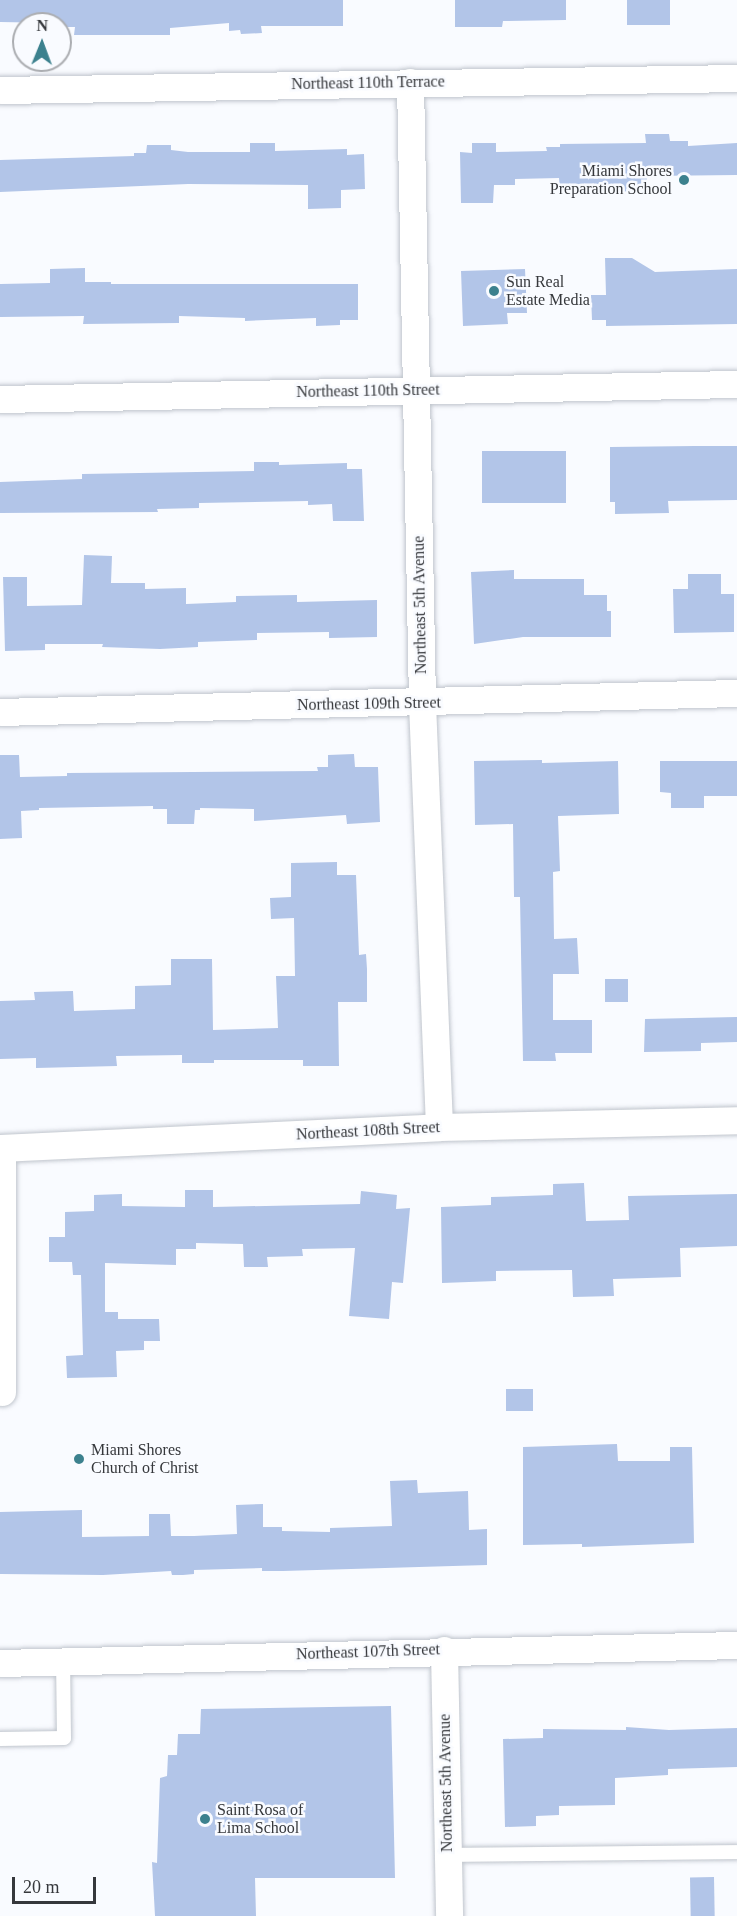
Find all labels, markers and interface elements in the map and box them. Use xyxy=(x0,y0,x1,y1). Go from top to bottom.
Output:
north arrow xyxy=(12,12,72,72)
text: N xyxy=(36,17,48,34)
street label: Northeast 110th Terrace xyxy=(291,72,445,94)
place label: Miami Shores Preparation School xyxy=(550,161,672,199)
marker: Miami Shores Preparation School xyxy=(677,173,691,187)
place label: Sun Real Estate Media xyxy=(506,272,590,310)
marker: Sun Real Estate Media xyxy=(487,284,501,298)
street label: Northeast 110th Street xyxy=(296,380,440,402)
street label: Northeast 5th Avenue xyxy=(409,535,431,675)
street label: Northeast 109th Street xyxy=(297,693,441,715)
street label: Northeast 108th Street xyxy=(296,1118,440,1144)
place label: Miami Shores Church of Christ xyxy=(91,1440,199,1478)
marker: Miami Shores Church of Christ xyxy=(72,1452,86,1466)
street label: Northeast 107th Street xyxy=(296,1640,440,1664)
street label: Northeast 5th Avenue xyxy=(435,1713,457,1853)
place label: Saint Rosa of Lima School xyxy=(217,1800,303,1838)
marker: Saint Rosa of Lima School xyxy=(198,1812,212,1826)
scale bar xyxy=(15,1865,99,1903)
text: 20 m xyxy=(23,1877,60,1897)

